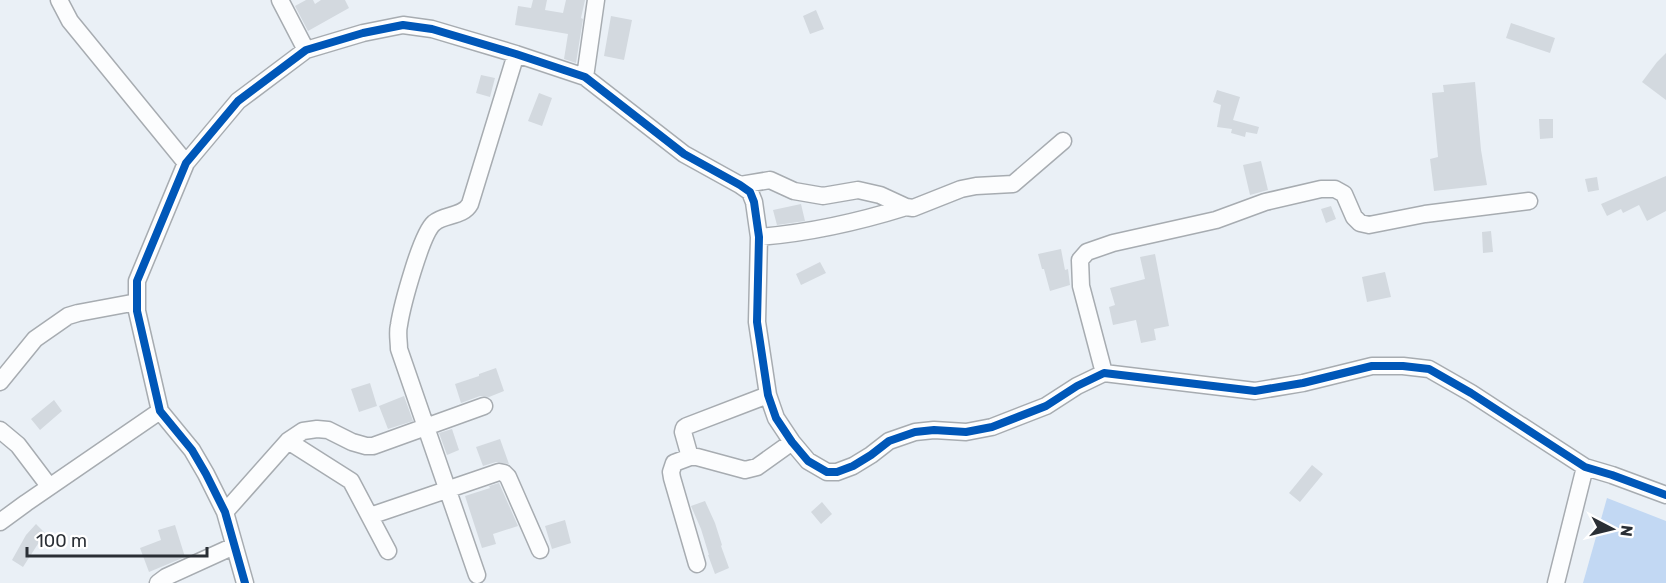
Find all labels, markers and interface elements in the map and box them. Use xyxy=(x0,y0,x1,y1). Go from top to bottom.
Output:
north arrow xyxy=(1582,499,1642,559)
scale bar xyxy=(27,520,207,558)
text: N xyxy=(1616,524,1637,538)
text: 100 m xyxy=(36,530,87,552)

